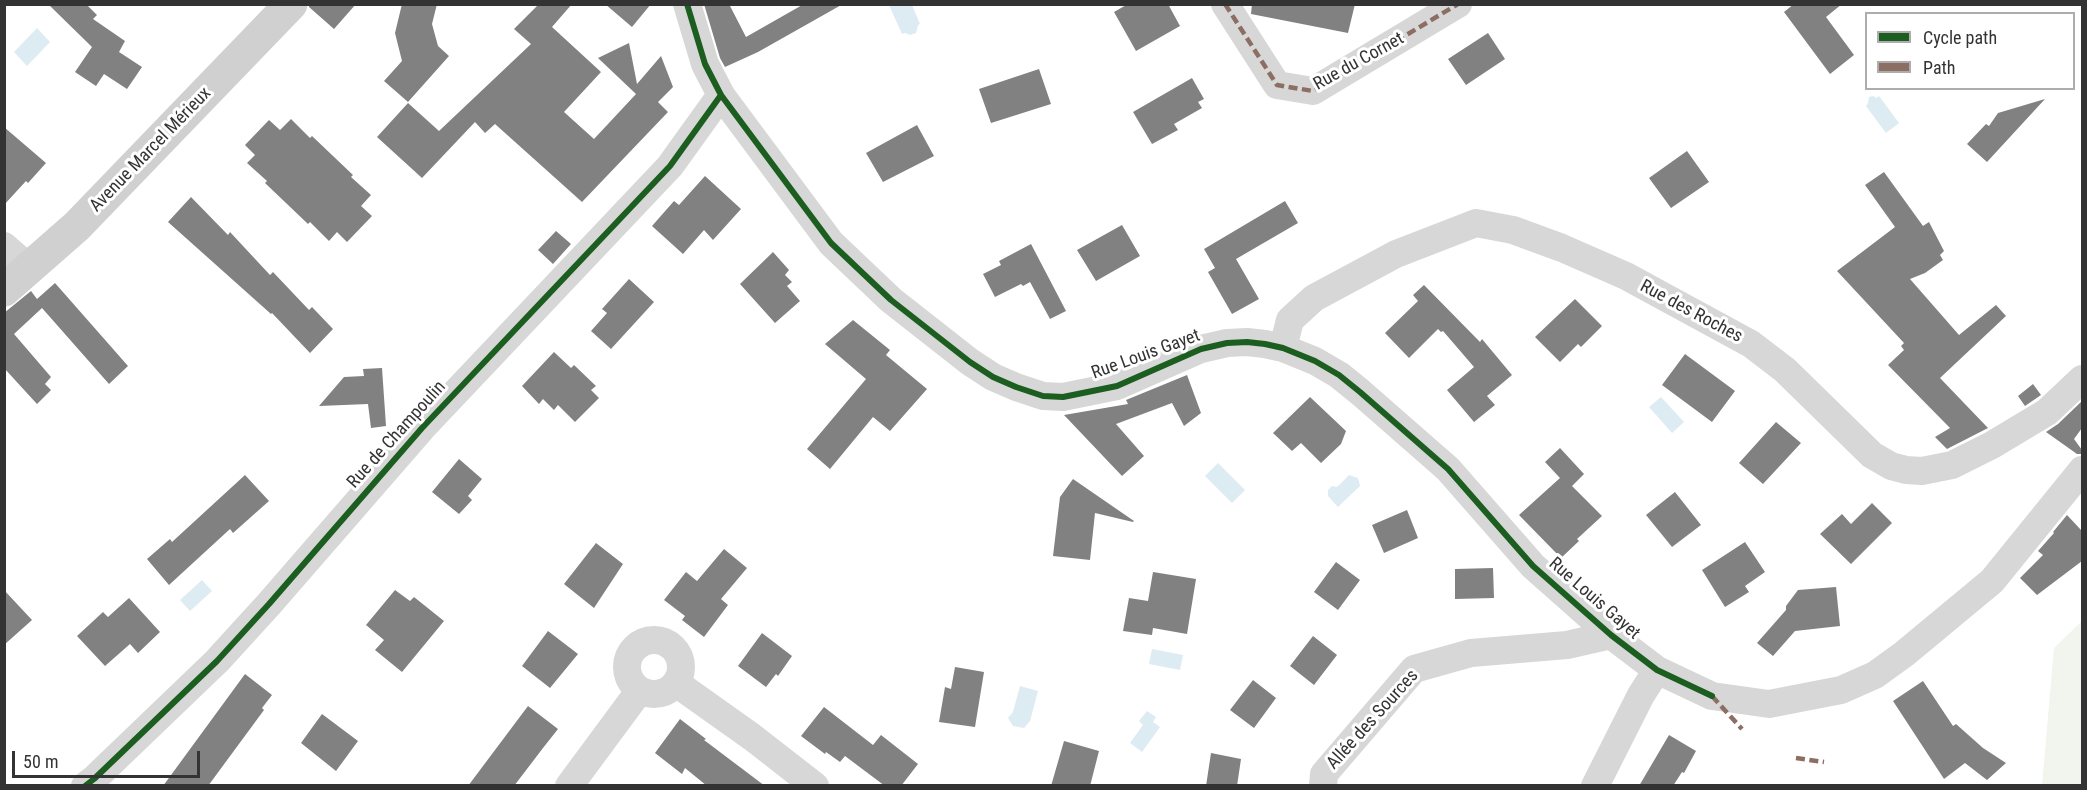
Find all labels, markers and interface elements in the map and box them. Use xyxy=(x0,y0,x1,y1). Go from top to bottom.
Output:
legend xyxy=(1865,12,2075,90)
text: Cycle path xyxy=(1923,27,1997,48)
street label: Rue du Cornet xyxy=(1310,28,1408,96)
text: Path xyxy=(1923,57,1956,78)
street label: Avenue Marcel Mérieux xyxy=(86,83,216,217)
street label: Rue des Roches xyxy=(1636,276,1746,348)
street label: Rue Louis Gayet xyxy=(1089,325,1203,385)
street label: Rue de Champoulin xyxy=(343,377,451,493)
street label: Rue Louis Gayet xyxy=(1544,553,1644,645)
street label: Allée des Sources xyxy=(1323,666,1423,774)
scale bar xyxy=(15,739,202,777)
text: 50 m xyxy=(23,751,58,772)

